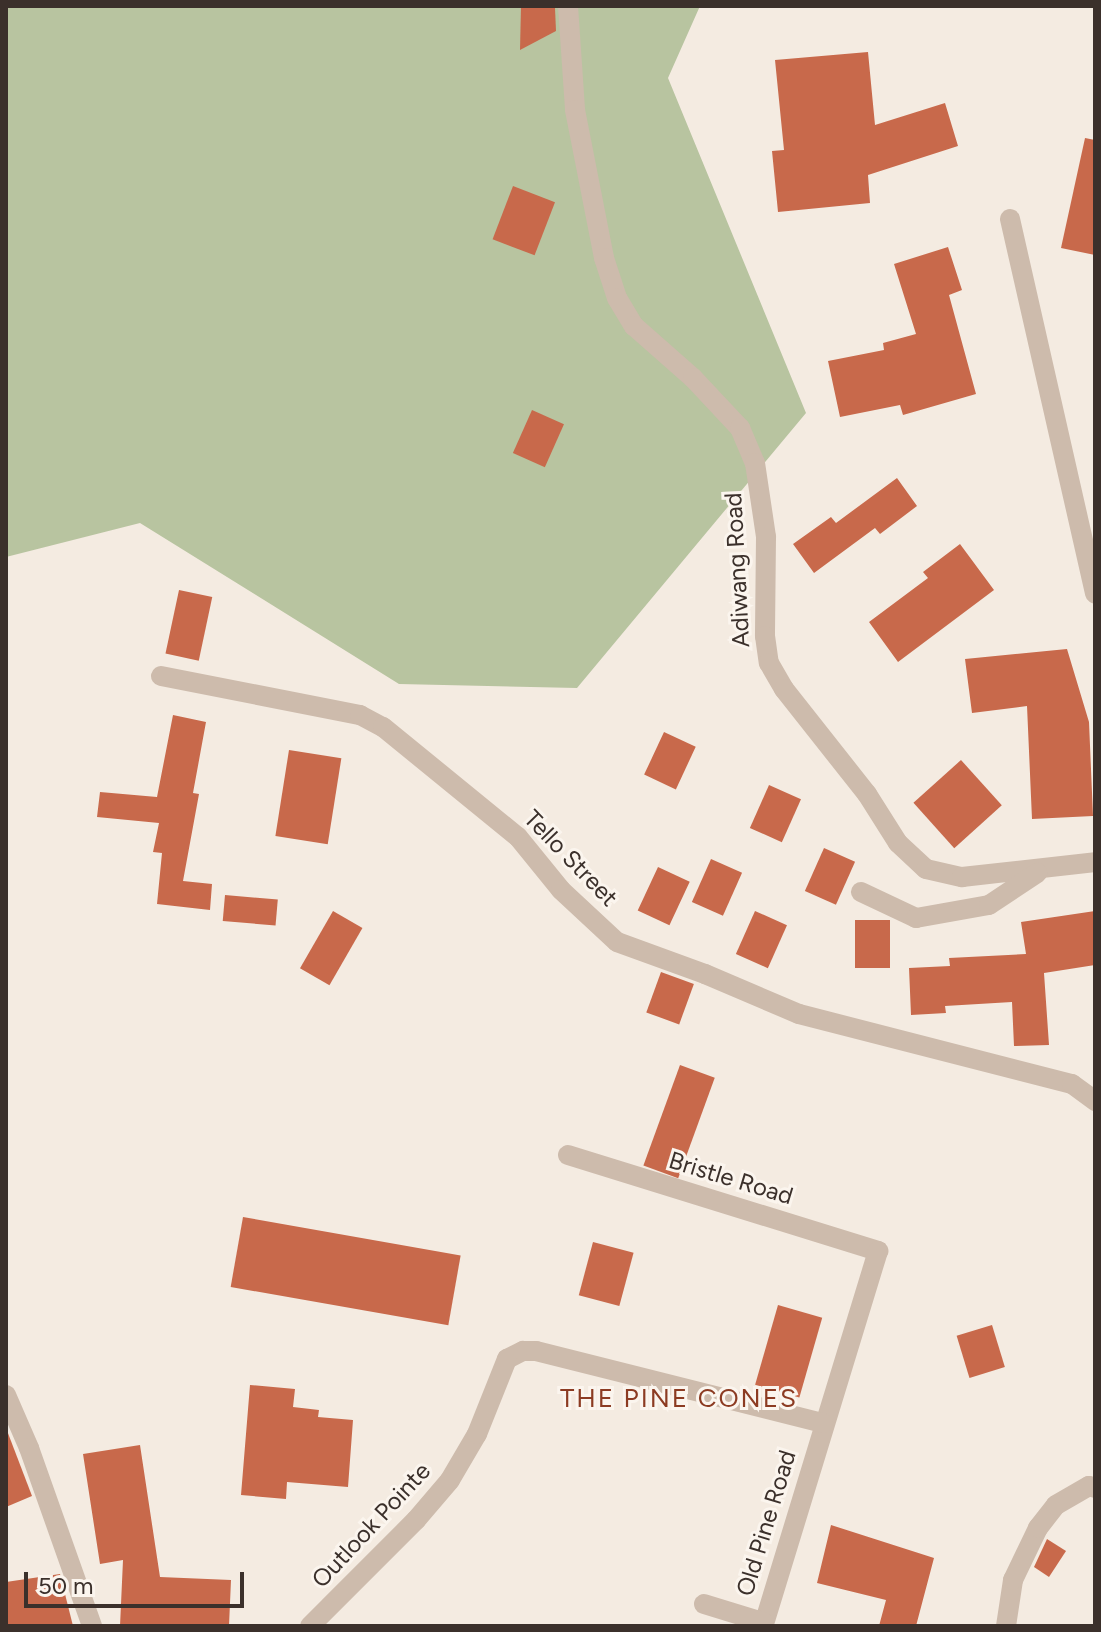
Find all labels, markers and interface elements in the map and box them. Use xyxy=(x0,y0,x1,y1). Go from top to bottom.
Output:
street label: Adiwang Road xyxy=(719,492,755,648)
street label: Tello Street xyxy=(518,804,624,912)
street label: Bristle Road xyxy=(666,1145,796,1211)
district label: THE PINE CONES xyxy=(560,1383,798,1415)
street label: Old Pine Road xyxy=(730,1447,802,1599)
street label: Outlook Pointe xyxy=(306,1457,436,1593)
scale bar xyxy=(28,1556,248,1606)
text: 50 m xyxy=(38,1571,94,1600)

